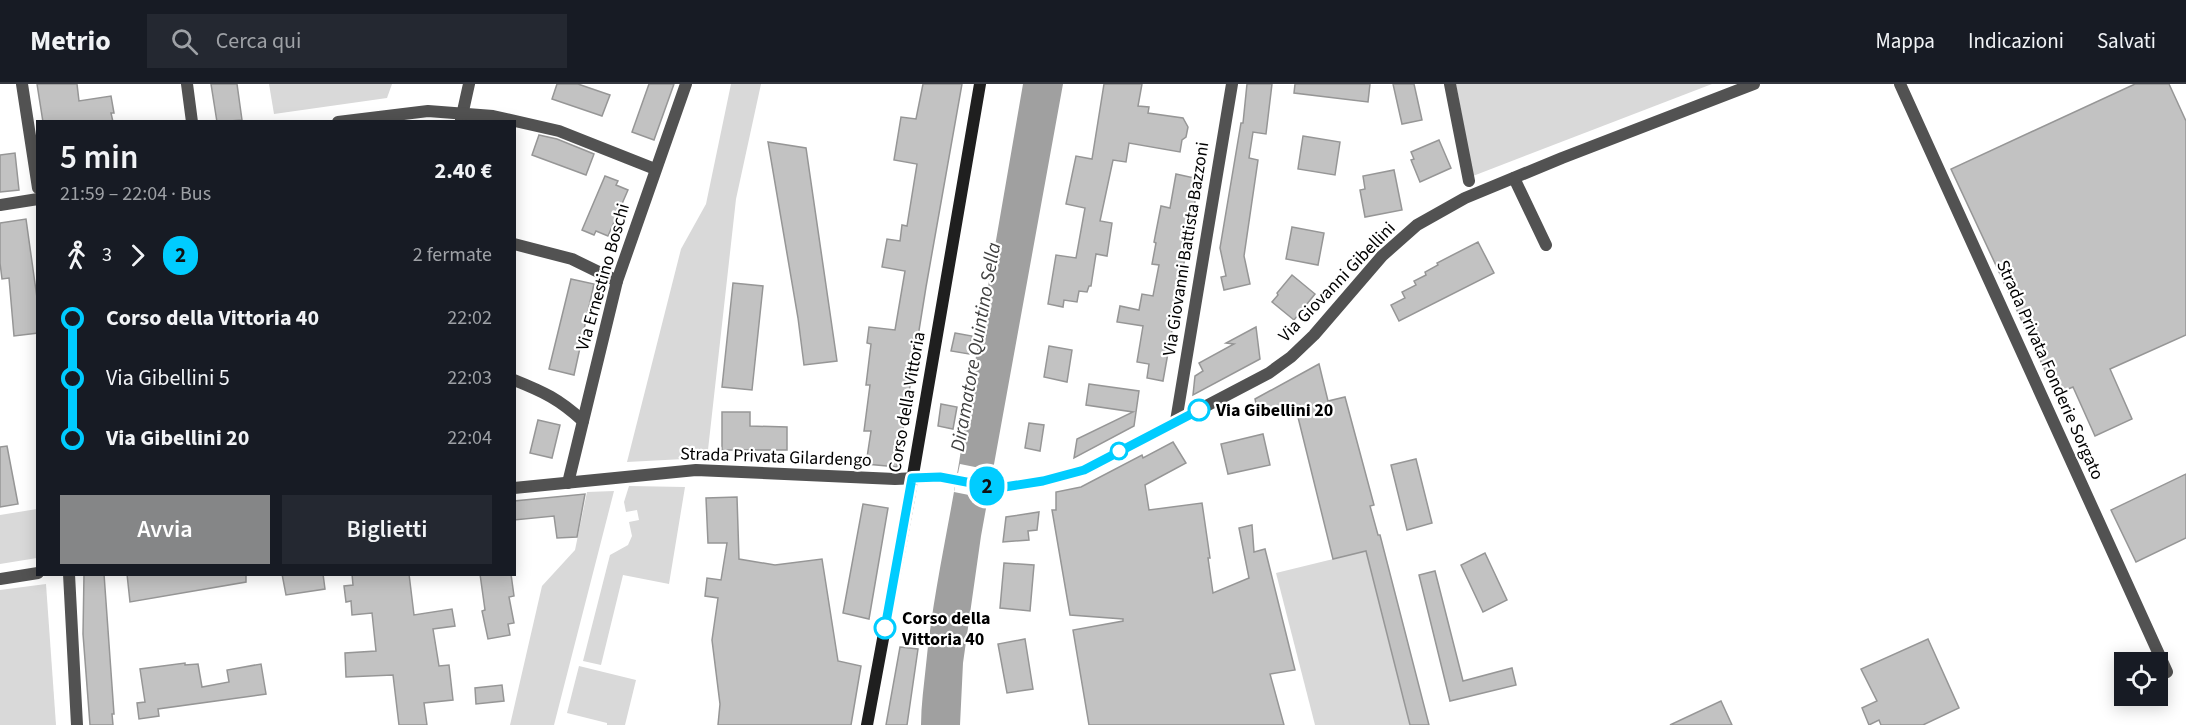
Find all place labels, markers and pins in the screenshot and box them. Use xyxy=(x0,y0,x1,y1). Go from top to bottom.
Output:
place label: Via Gibellini 20 xyxy=(1215,398,1333,423)
marker: Via Gibellini 20 xyxy=(1188,399,1210,421)
unlabelled marker xyxy=(1110,442,1128,460)
place label: Corso della Vittoria 40 xyxy=(901,606,990,652)
marker: Corso della Vittoria 40 xyxy=(874,617,896,639)

